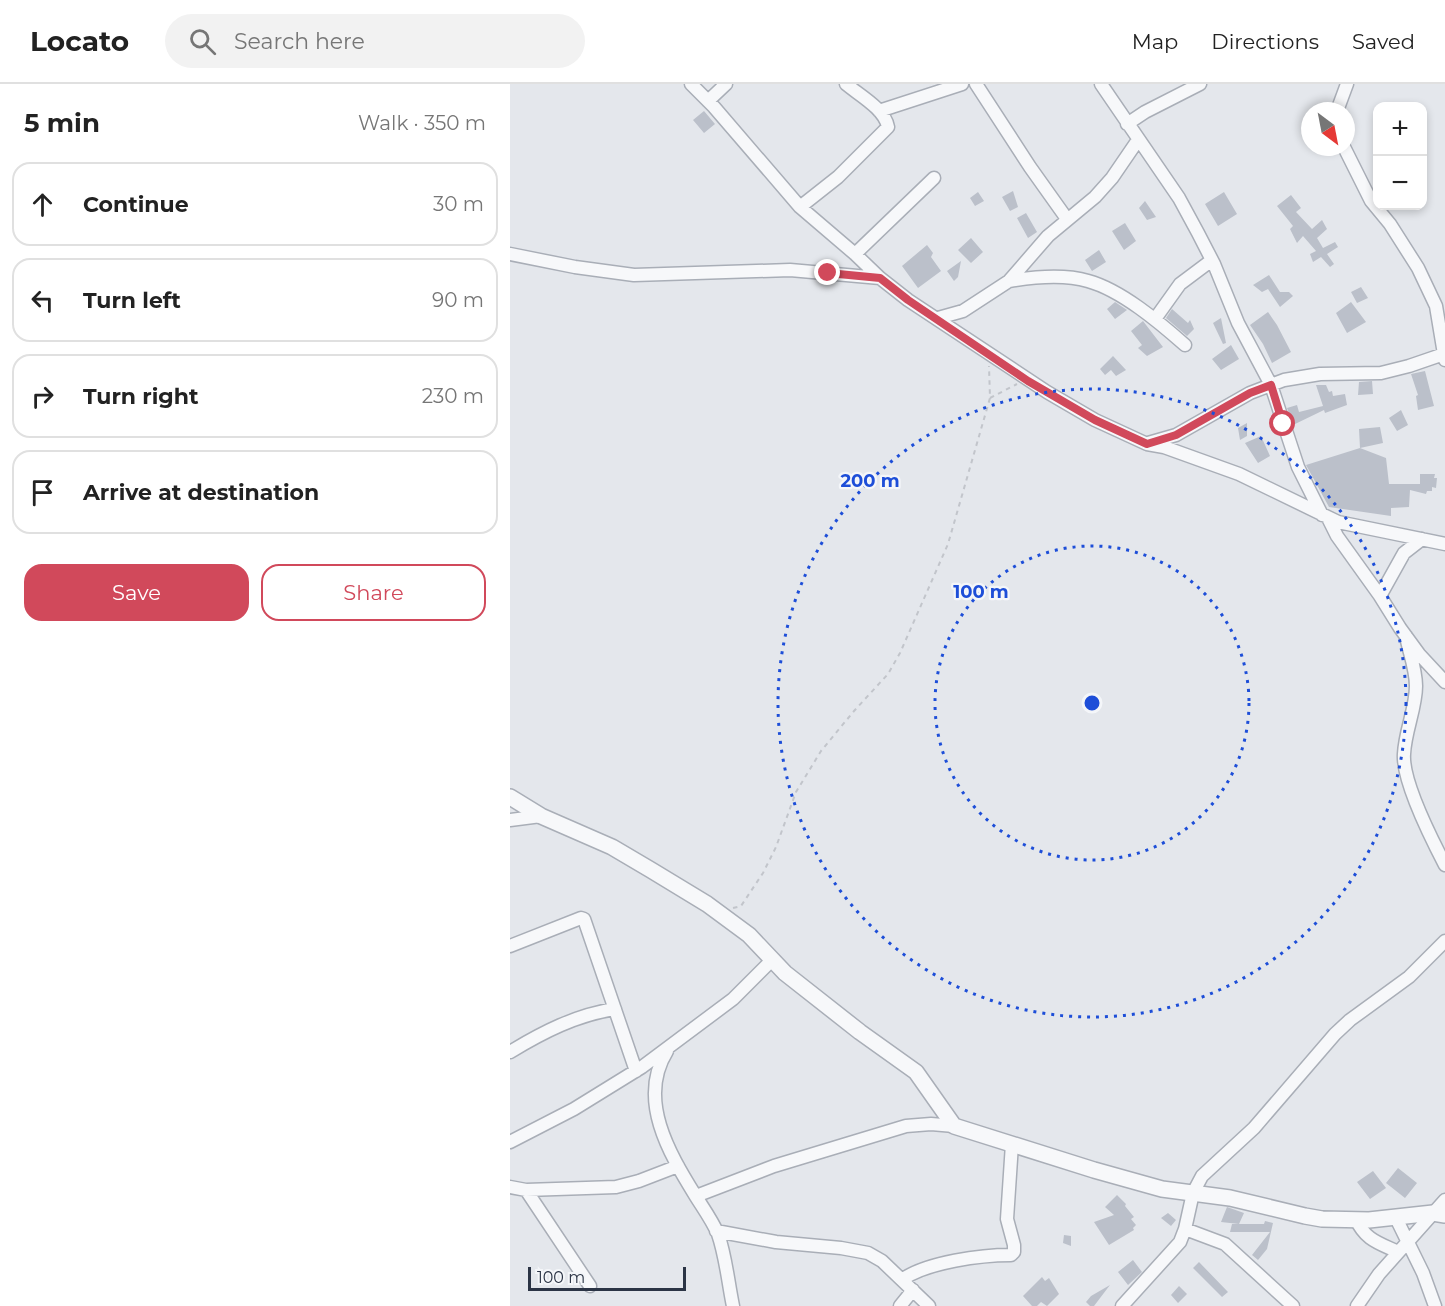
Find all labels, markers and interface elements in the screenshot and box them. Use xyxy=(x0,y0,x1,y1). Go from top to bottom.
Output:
search box xyxy=(165,14,585,68)
text: Locato xyxy=(30,24,129,58)
icon: search xyxy=(186,25,219,58)
text: Search here xyxy=(234,28,365,55)
text: Map xyxy=(1132,29,1178,54)
text: Directions xyxy=(1211,29,1319,54)
text: Saved xyxy=(1352,29,1415,54)
north arrow xyxy=(1301,102,1355,156)
map controls xyxy=(1373,102,1427,210)
button: + xyxy=(1373,102,1427,156)
text: 5 min xyxy=(24,107,100,139)
text: Walk · 350 m xyxy=(358,111,486,135)
button: − xyxy=(1373,156,1427,210)
icon: ahead xyxy=(26,188,59,221)
text: Continue xyxy=(83,191,189,218)
text: 30 m xyxy=(433,192,484,216)
route end xyxy=(814,259,840,285)
icon: left xyxy=(26,284,59,317)
text: Turn left xyxy=(83,287,181,314)
text: 90 m xyxy=(432,288,484,312)
icon: right xyxy=(26,380,59,413)
text: Turn right xyxy=(83,383,198,410)
text: 230 m xyxy=(422,384,484,408)
route start xyxy=(1269,410,1295,436)
text: 200 m xyxy=(840,470,900,492)
icon: arrive xyxy=(26,476,59,509)
text: Arrive at destination xyxy=(83,479,319,506)
button: Save xyxy=(24,564,249,621)
button: Share xyxy=(261,564,486,621)
text: 100 m xyxy=(953,581,1009,603)
centre of rings xyxy=(1082,693,1102,713)
scale bar xyxy=(528,1264,686,1292)
text: 100 m xyxy=(537,1268,585,1287)

